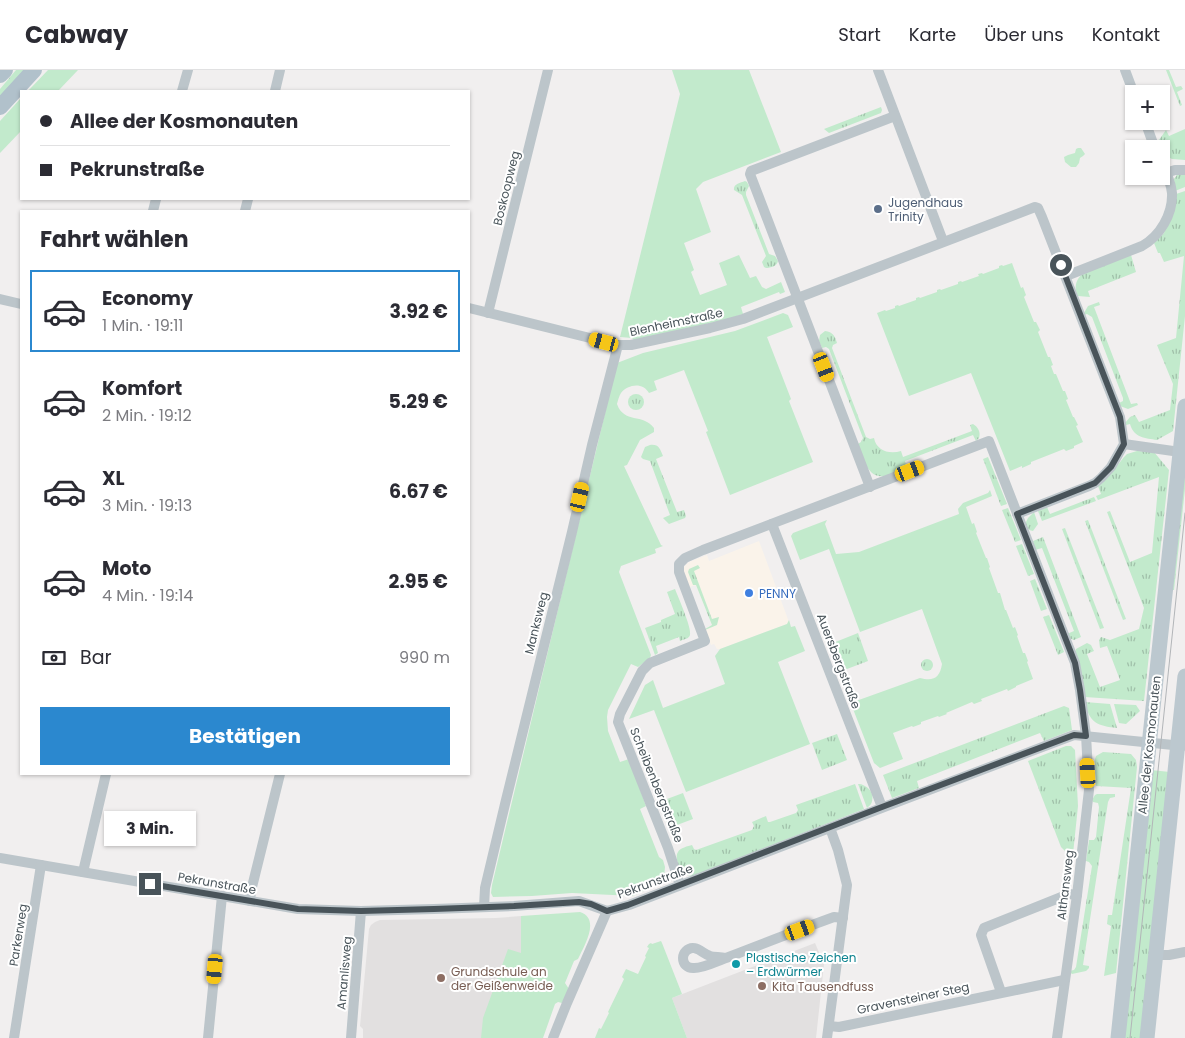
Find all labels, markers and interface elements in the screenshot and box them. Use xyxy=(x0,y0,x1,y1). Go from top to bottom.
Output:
text: Cabway xyxy=(25,18,128,51)
text: Start xyxy=(838,22,881,47)
text: Karte xyxy=(909,22,956,47)
text: Über uns xyxy=(984,22,1064,47)
text: Kontakt xyxy=(1092,22,1160,47)
map controls xyxy=(1125,85,1170,185)
button: + xyxy=(1125,85,1170,130)
text: Allee der Kosmonauten xyxy=(70,108,298,135)
button: − xyxy=(1125,140,1170,185)
street label: Boskoopweg xyxy=(489,149,523,227)
text: Pekrunstraße xyxy=(70,156,205,183)
place label: Jugendhaus Trinity xyxy=(888,194,963,225)
marker: Jugendhaus Trinity xyxy=(872,203,884,215)
text: Fahrt wählen xyxy=(40,224,189,255)
route start xyxy=(1050,254,1072,276)
text: Economy xyxy=(102,285,193,312)
icon: car xyxy=(42,289,87,334)
text: 3.92 € xyxy=(389,298,448,325)
street label: Blenheimstraße xyxy=(628,304,724,340)
text: 1 Min. · 19:11 xyxy=(102,314,184,337)
car xyxy=(587,331,620,353)
car xyxy=(811,350,836,384)
text: Komfort xyxy=(102,375,182,402)
icon: car xyxy=(42,379,87,424)
text: 5.29 € xyxy=(389,388,448,415)
text: 2 Min. · 19:12 xyxy=(102,404,192,427)
car xyxy=(893,459,926,483)
text: XL xyxy=(102,465,125,492)
icon: car xyxy=(42,469,87,514)
text: 6.67 € xyxy=(389,478,448,505)
car xyxy=(569,481,590,513)
text: 3 Min. · 19:13 xyxy=(102,494,192,517)
text: Moto xyxy=(102,555,151,582)
icon: car xyxy=(42,559,87,604)
text: 2.95 € xyxy=(389,568,448,595)
text: 4 Min. · 19:14 xyxy=(102,584,193,607)
place label: PENNY xyxy=(759,585,796,602)
marker: PENNY xyxy=(743,587,755,599)
street label: Manksweg xyxy=(520,590,552,656)
street label: Auersbergstraße xyxy=(813,611,865,711)
icon: cash xyxy=(40,644,68,672)
text: Bar xyxy=(80,644,112,671)
text: 990 m xyxy=(399,646,450,669)
street label: Allee der Kosmonauten xyxy=(1133,675,1165,815)
button: Bestätigen xyxy=(40,707,450,765)
street label: Scheibenbergstraße xyxy=(626,725,688,845)
car xyxy=(1079,758,1096,788)
callout: 3 Min. xyxy=(104,812,196,846)
text: 3 Min. xyxy=(126,817,174,840)
street label: Althansweg xyxy=(1052,849,1078,921)
street label: Pekrunstraße xyxy=(615,859,695,903)
street label: Pekrunstraße xyxy=(177,868,257,898)
route end xyxy=(139,873,161,895)
street label: Parkerweg xyxy=(5,903,31,967)
car xyxy=(783,918,816,942)
street label: Amanlisweg xyxy=(332,935,356,1011)
place label: Plastische Zeichen – Erdwürmer xyxy=(746,949,856,980)
car xyxy=(206,953,223,985)
marker: Plastische Zeichen – Erdwürmer xyxy=(730,958,742,970)
place label: Grundschule an der Geißenweide xyxy=(451,963,553,994)
marker: Grundschule an der Geißenweide xyxy=(435,972,447,984)
place label: Kita Tausendfuss xyxy=(772,978,874,995)
street label: Gravensteiner Steg xyxy=(855,978,971,1018)
marker: Kita Tausendfuss xyxy=(756,980,768,992)

